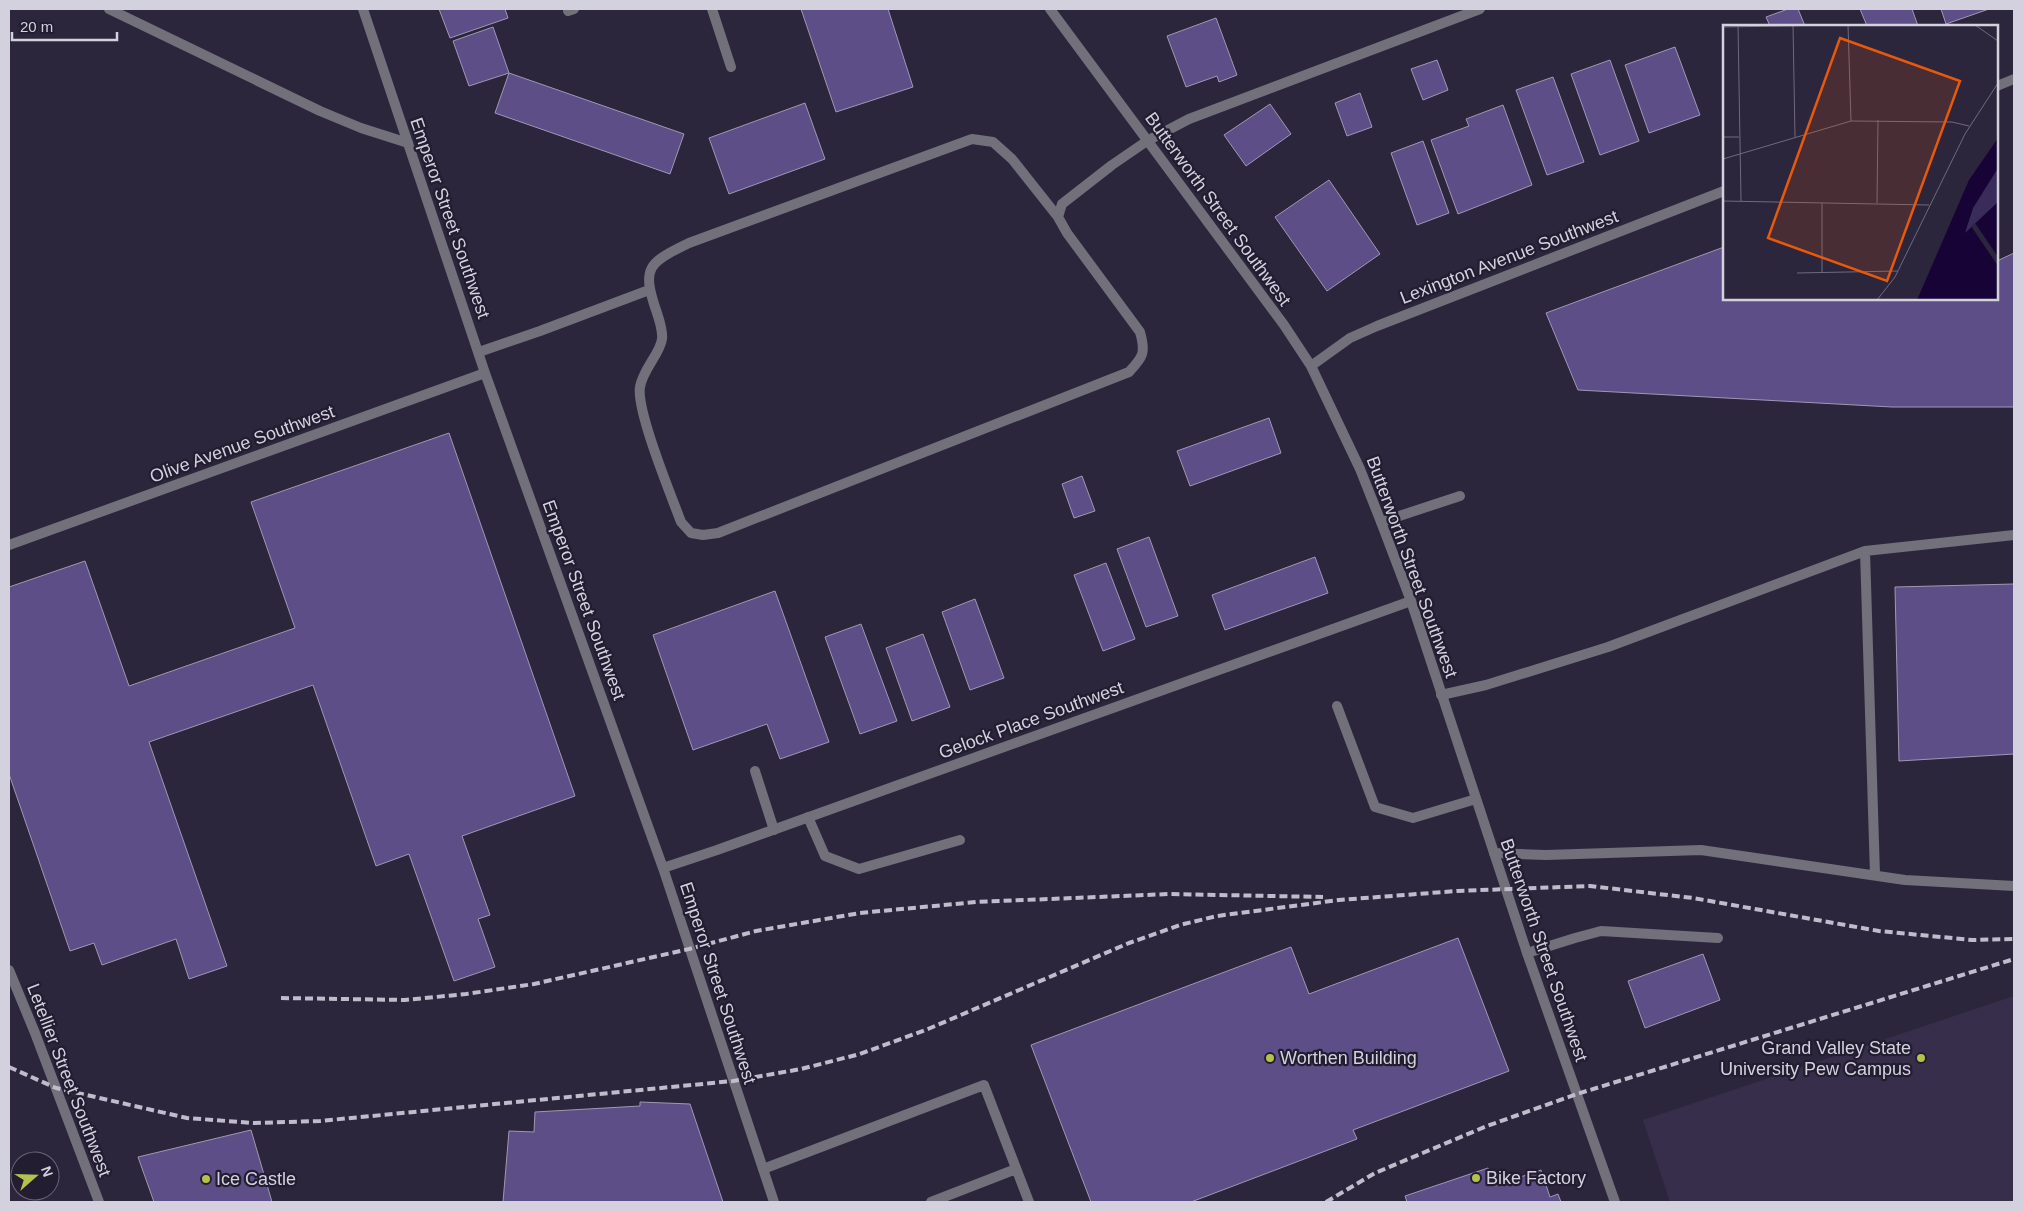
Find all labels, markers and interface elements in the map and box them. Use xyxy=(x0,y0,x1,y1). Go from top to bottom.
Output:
scale bar xyxy=(12,10,118,42)
text: 20 m xyxy=(20,18,53,35)
inset map xyxy=(1723,25,1998,300)
street label: Butterworth Street Southwest xyxy=(1141,108,1295,310)
street label: Emperor Street Southwest xyxy=(406,115,494,321)
street label: Lexington Avenue Southwest xyxy=(1397,206,1621,308)
street label: Olive Avenue Southwest xyxy=(147,401,337,487)
street label: Butterworth Street Southwest xyxy=(1363,454,1461,680)
street label: Emperor Street Southwest xyxy=(539,497,629,703)
street label: Gelock Place Southwest xyxy=(936,677,1126,763)
street label: Butterworth Street Southwest xyxy=(1496,836,1592,1064)
street label: Emperor Street Southwest xyxy=(676,880,760,1086)
street label: Letellier Street Southwest xyxy=(23,981,115,1179)
place label: Grand Valley State University Pew Campus xyxy=(1720,1038,1911,1079)
place label: Worthen Building xyxy=(1280,1048,1417,1068)
marker: Worthen Building xyxy=(1264,1052,1276,1064)
marker: Grand Valley State University Pew Campus xyxy=(1915,1052,1927,1064)
north arrow xyxy=(10,1151,60,1201)
text: N xyxy=(38,1164,56,1179)
place label: Bike Factory xyxy=(1486,1168,1586,1188)
place label: Ice Castle xyxy=(216,1169,296,1189)
marker: Bike Factory xyxy=(1470,1172,1482,1184)
marker: Ice Castle xyxy=(200,1173,212,1185)

